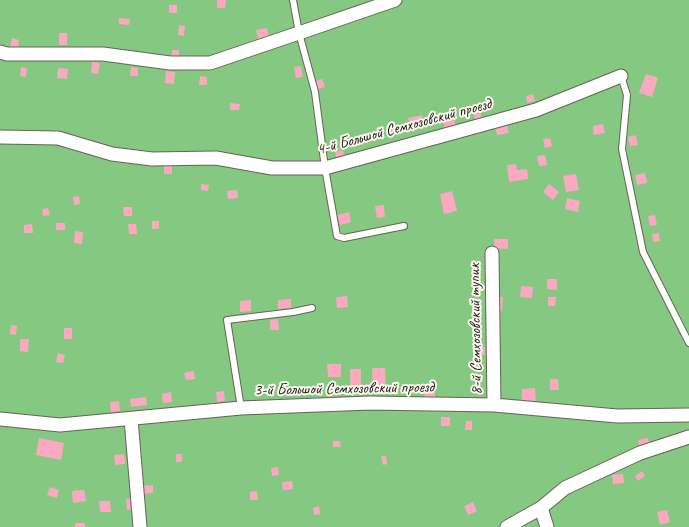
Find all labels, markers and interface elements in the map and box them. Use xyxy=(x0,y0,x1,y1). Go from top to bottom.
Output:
street label: 4-й Большой Семхозовский проезд xyxy=(315,94,493,160)
street label: 8-й Семхозовский тупик xyxy=(465,263,487,395)
street label: 3-й Большой Семхозовский проезд xyxy=(254,378,434,400)

